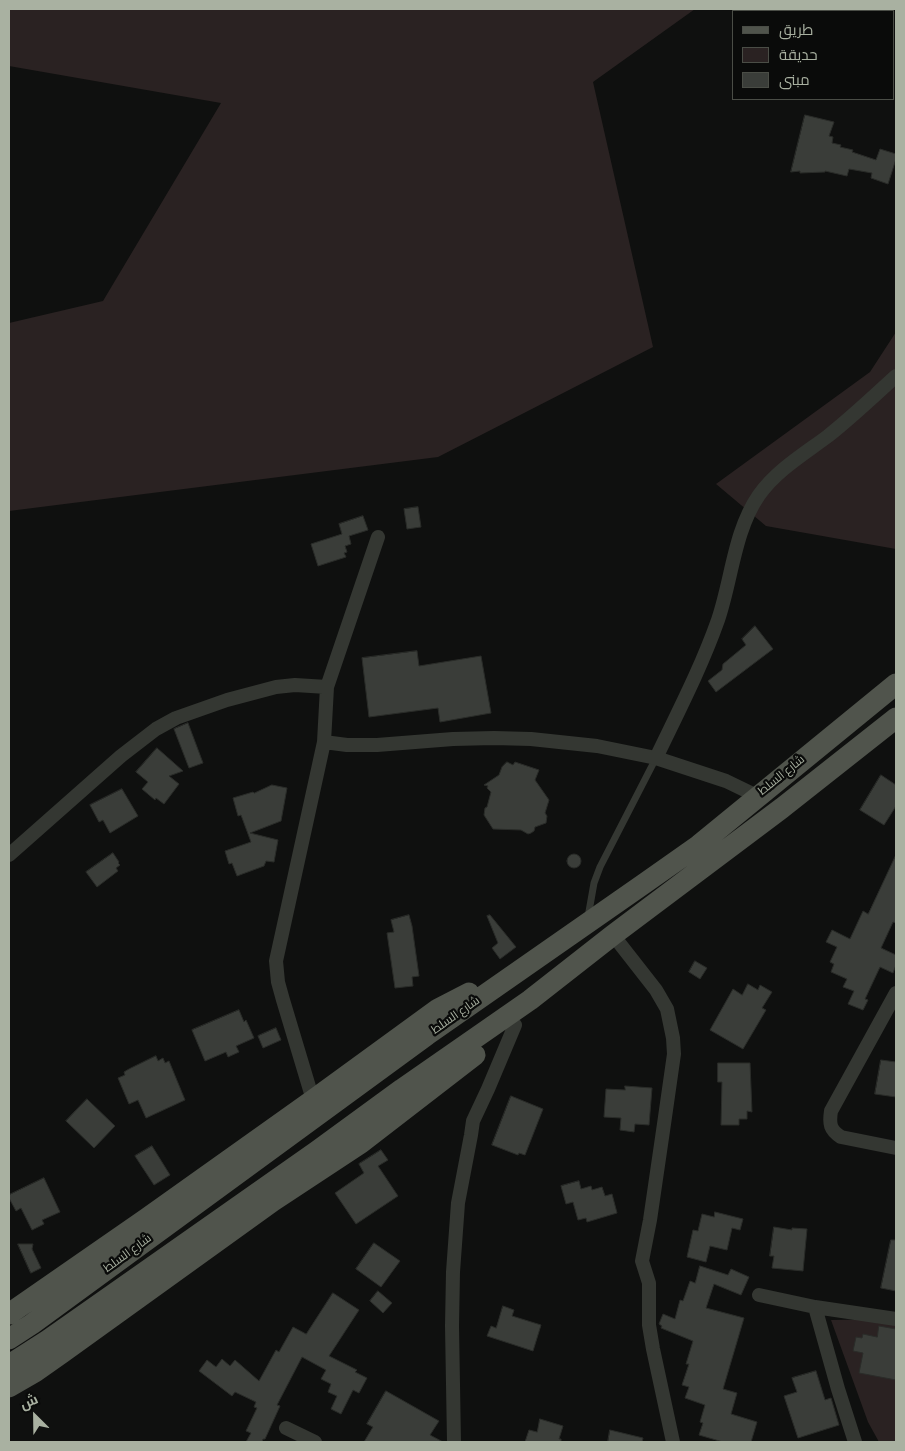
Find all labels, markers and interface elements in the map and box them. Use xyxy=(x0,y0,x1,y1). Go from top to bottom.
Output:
legend xyxy=(732,10,895,100)
text: طريق xyxy=(779,20,813,41)
text: حديقة xyxy=(779,45,818,66)
text: مبنى xyxy=(779,70,810,91)
street label: شارع السلط xyxy=(756,753,808,799)
street label: شارع السلط xyxy=(429,994,483,1038)
street label: شارع السلط xyxy=(101,1232,155,1276)
text: ش xyxy=(17,1389,41,1415)
north arrow xyxy=(10,1391,60,1441)

